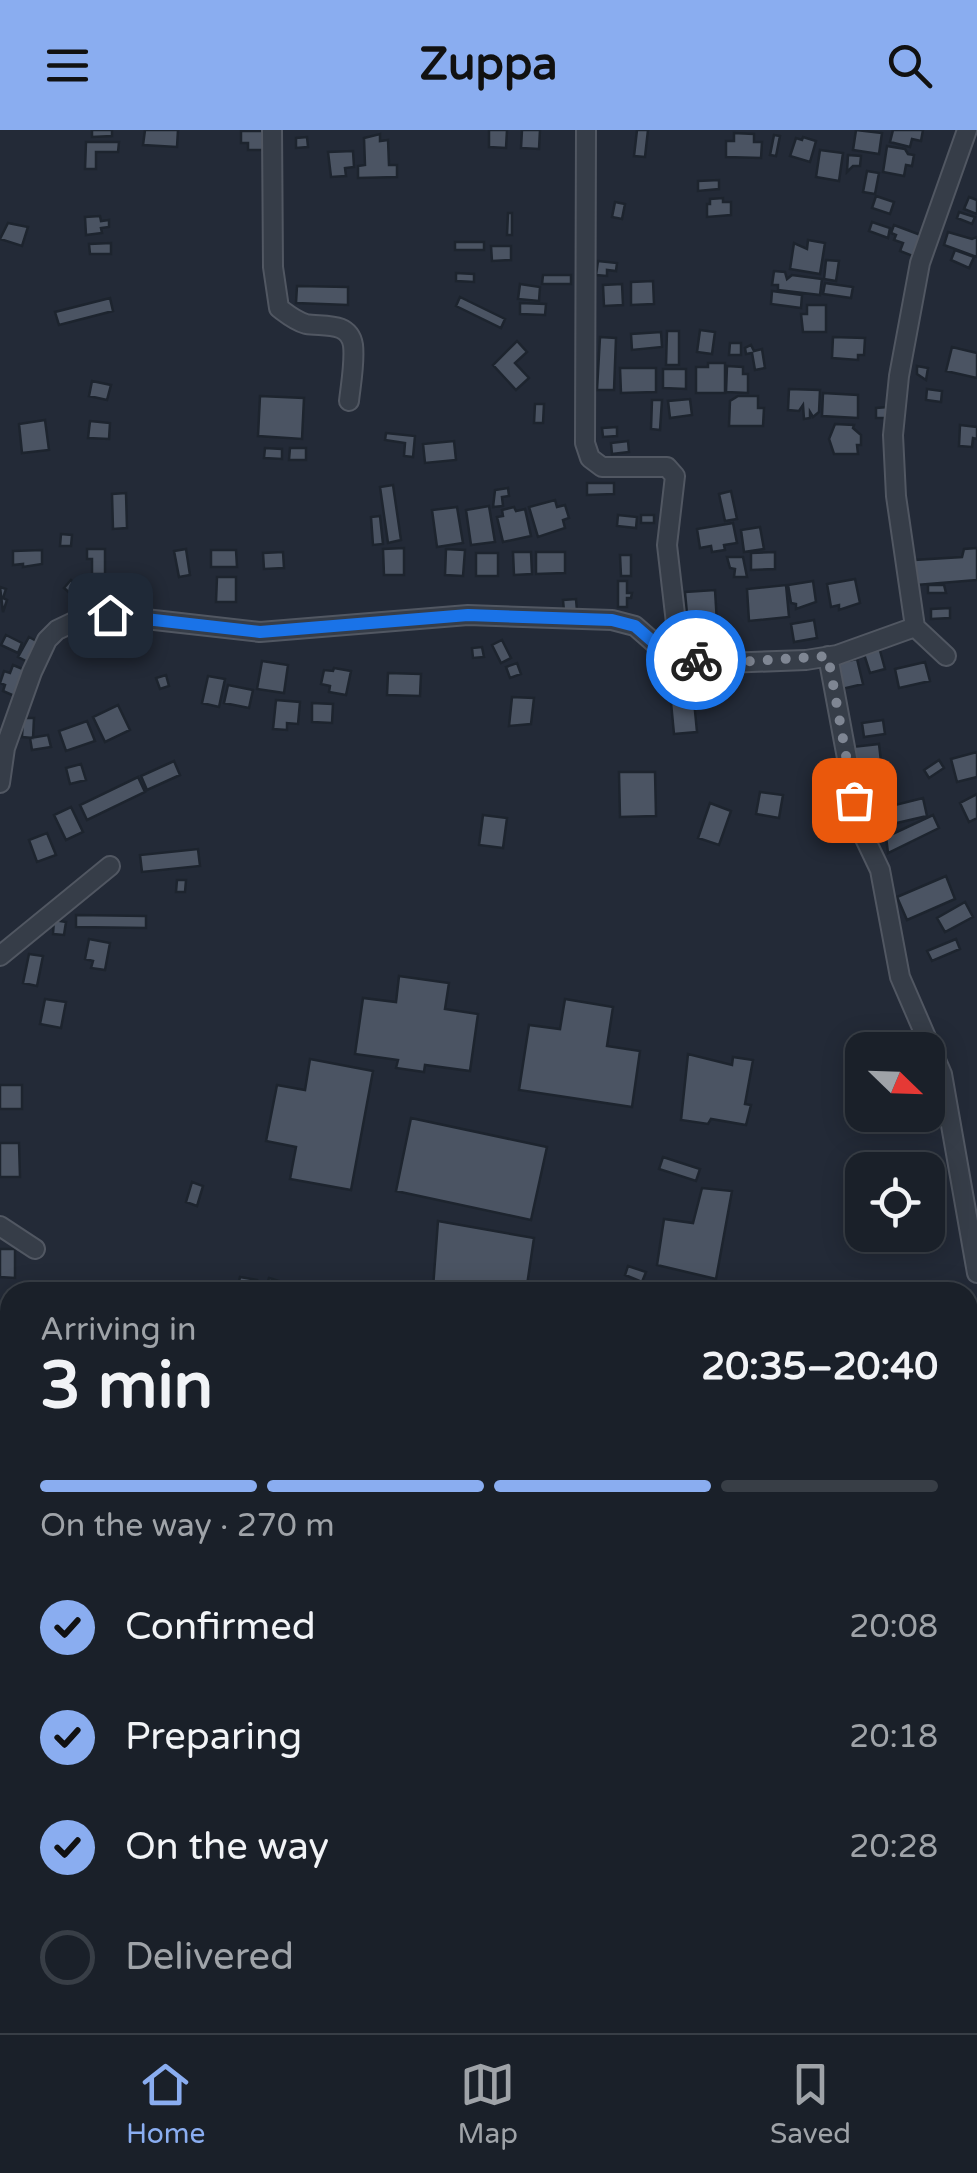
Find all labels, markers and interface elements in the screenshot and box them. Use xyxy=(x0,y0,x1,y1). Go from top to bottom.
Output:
icon: menu xyxy=(40,38,95,93)
text: Zuppa xyxy=(419,38,558,92)
icon: search xyxy=(882,38,937,93)
pin xyxy=(68,573,153,658)
icon: home xyxy=(83,588,138,643)
courier xyxy=(646,610,746,710)
icon: bike xyxy=(669,633,724,688)
pin xyxy=(812,758,897,843)
icon: bag xyxy=(827,773,882,828)
north arrow xyxy=(845,1032,945,1132)
map controls xyxy=(845,1032,945,1252)
button: locate xyxy=(845,1152,945,1252)
text: Arriving in xyxy=(40,1311,197,1349)
text: 20:35–20:40 xyxy=(701,1344,938,1390)
text: 3 min xyxy=(40,1347,213,1426)
text: On the way · 270 m xyxy=(40,1507,335,1545)
icon: check xyxy=(40,1600,95,1655)
text: Confirmed xyxy=(125,1604,316,1650)
text: 20:08 xyxy=(849,1608,938,1646)
icon: check xyxy=(40,1710,95,1765)
text: Preparing xyxy=(125,1714,302,1760)
text: 20:18 xyxy=(849,1718,938,1756)
icon: check xyxy=(40,1820,95,1875)
text: On the way xyxy=(125,1824,329,1870)
text: 20:28 xyxy=(849,1828,938,1866)
text: Delivered xyxy=(125,1934,294,1980)
tab: Home xyxy=(126,2057,205,2151)
tab: Map xyxy=(457,2057,518,2151)
tab: Saved xyxy=(770,2057,851,2151)

